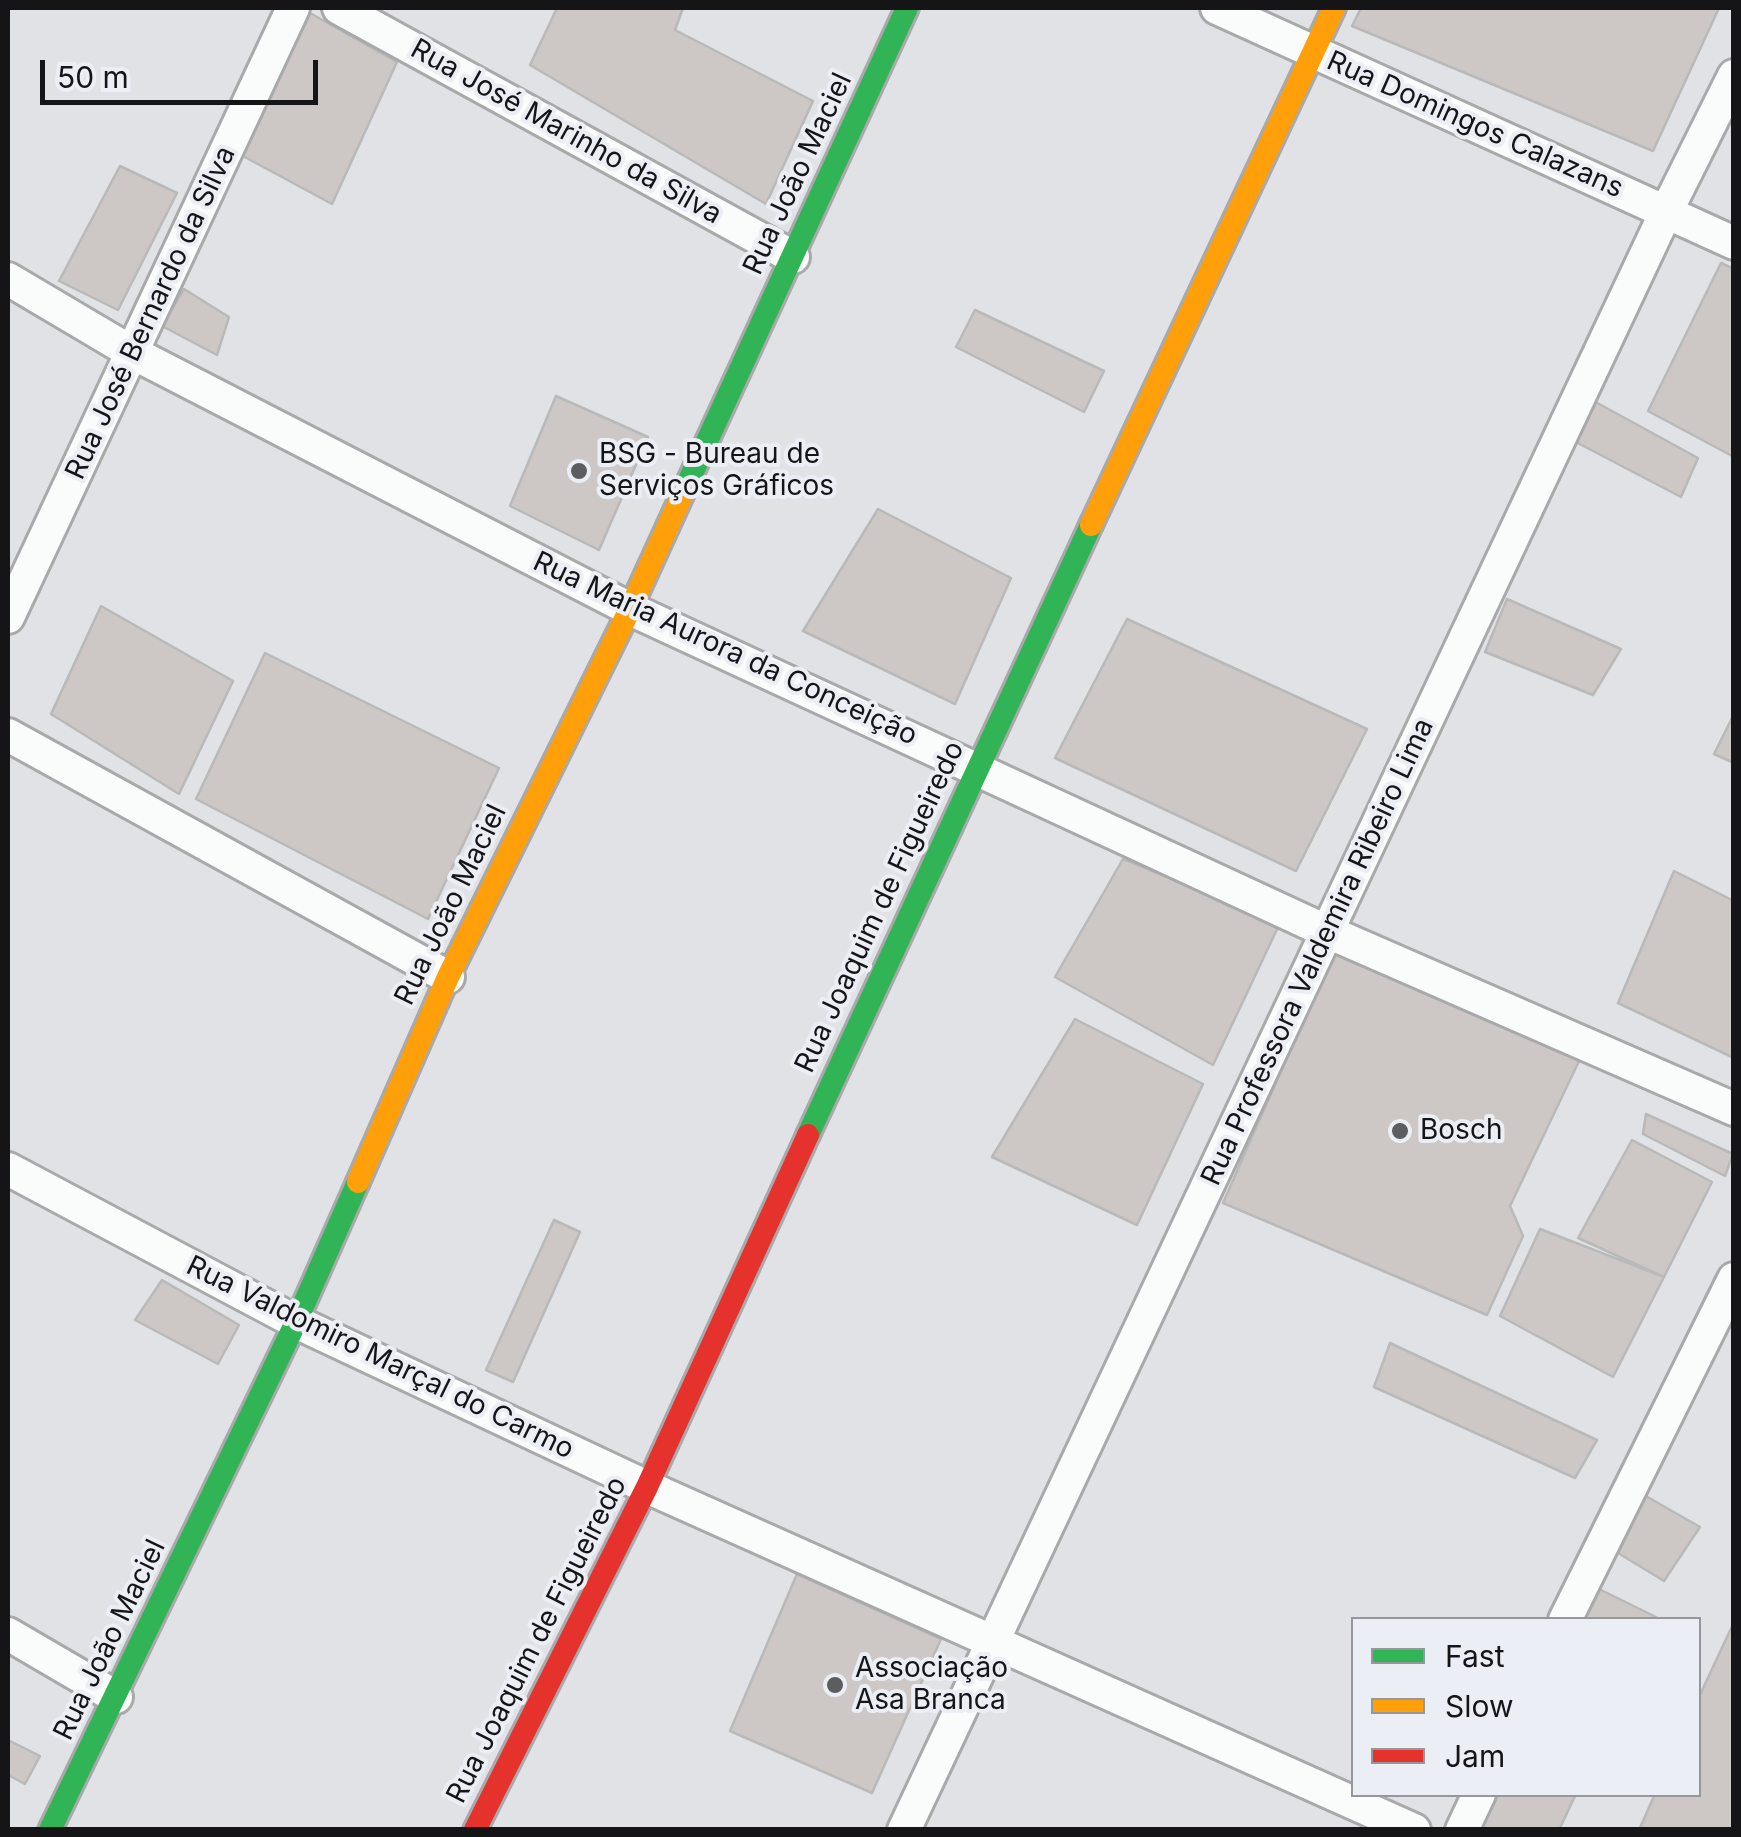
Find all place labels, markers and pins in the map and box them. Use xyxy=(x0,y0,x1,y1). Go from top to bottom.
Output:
place label: BSG - Bureau de Serviços Gráficos xyxy=(599,438,834,504)
marker: BSG - Bureau de Serviços Gráficos xyxy=(568,460,590,482)
place label: Bosch xyxy=(1420,1114,1502,1148)
marker: Bosch xyxy=(1389,1120,1411,1142)
place label: Associação Asa Branca xyxy=(855,1652,1008,1718)
marker: Associação Asa Branca xyxy=(824,1674,846,1696)

